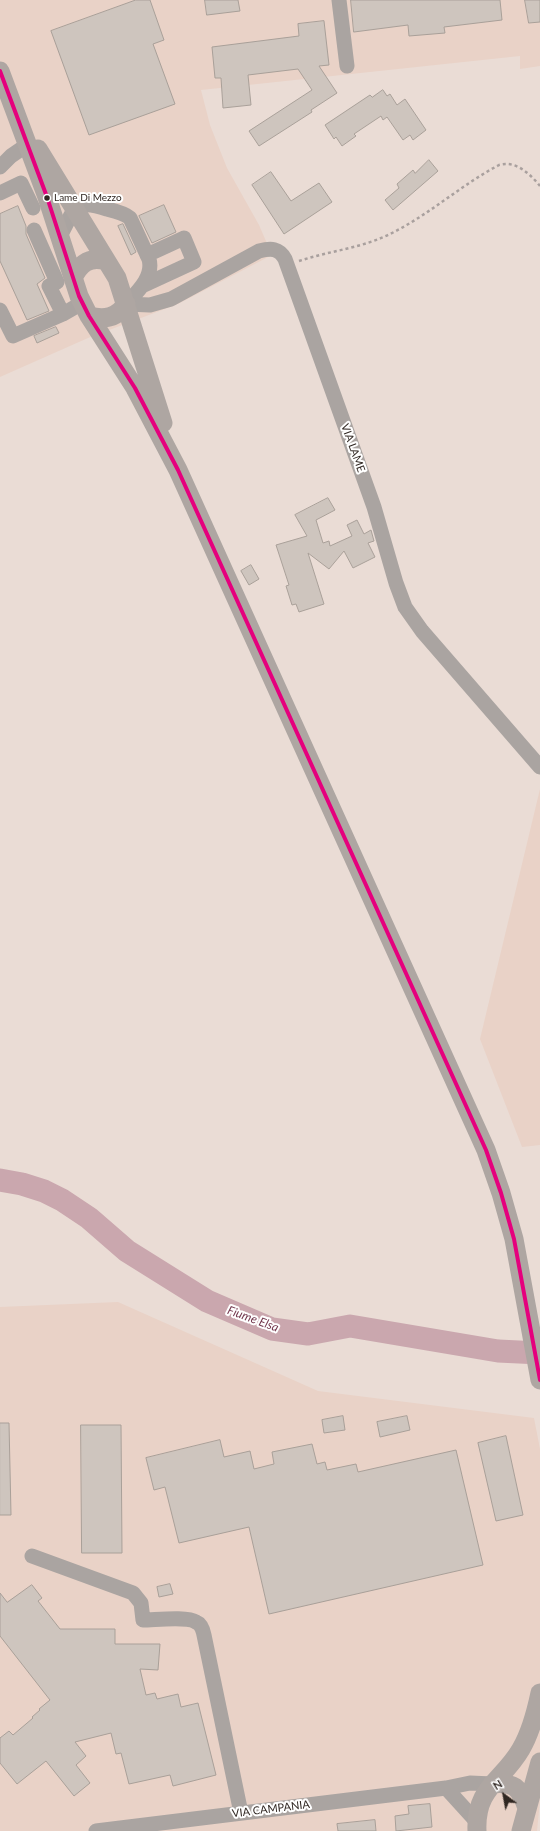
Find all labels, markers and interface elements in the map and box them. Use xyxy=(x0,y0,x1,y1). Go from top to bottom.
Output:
place label: Lame Di Mezzo xyxy=(54,192,122,204)
marker: Lame Di Mezzo xyxy=(42,193,52,203)
street label: VIA LAME xyxy=(338,422,368,474)
water label: Fiume Elsa xyxy=(225,1303,281,1335)
north arrow xyxy=(484,1775,524,1815)
text: N xyxy=(490,1777,504,1792)
street label: VIA CAMPANIA xyxy=(231,1798,311,1820)

